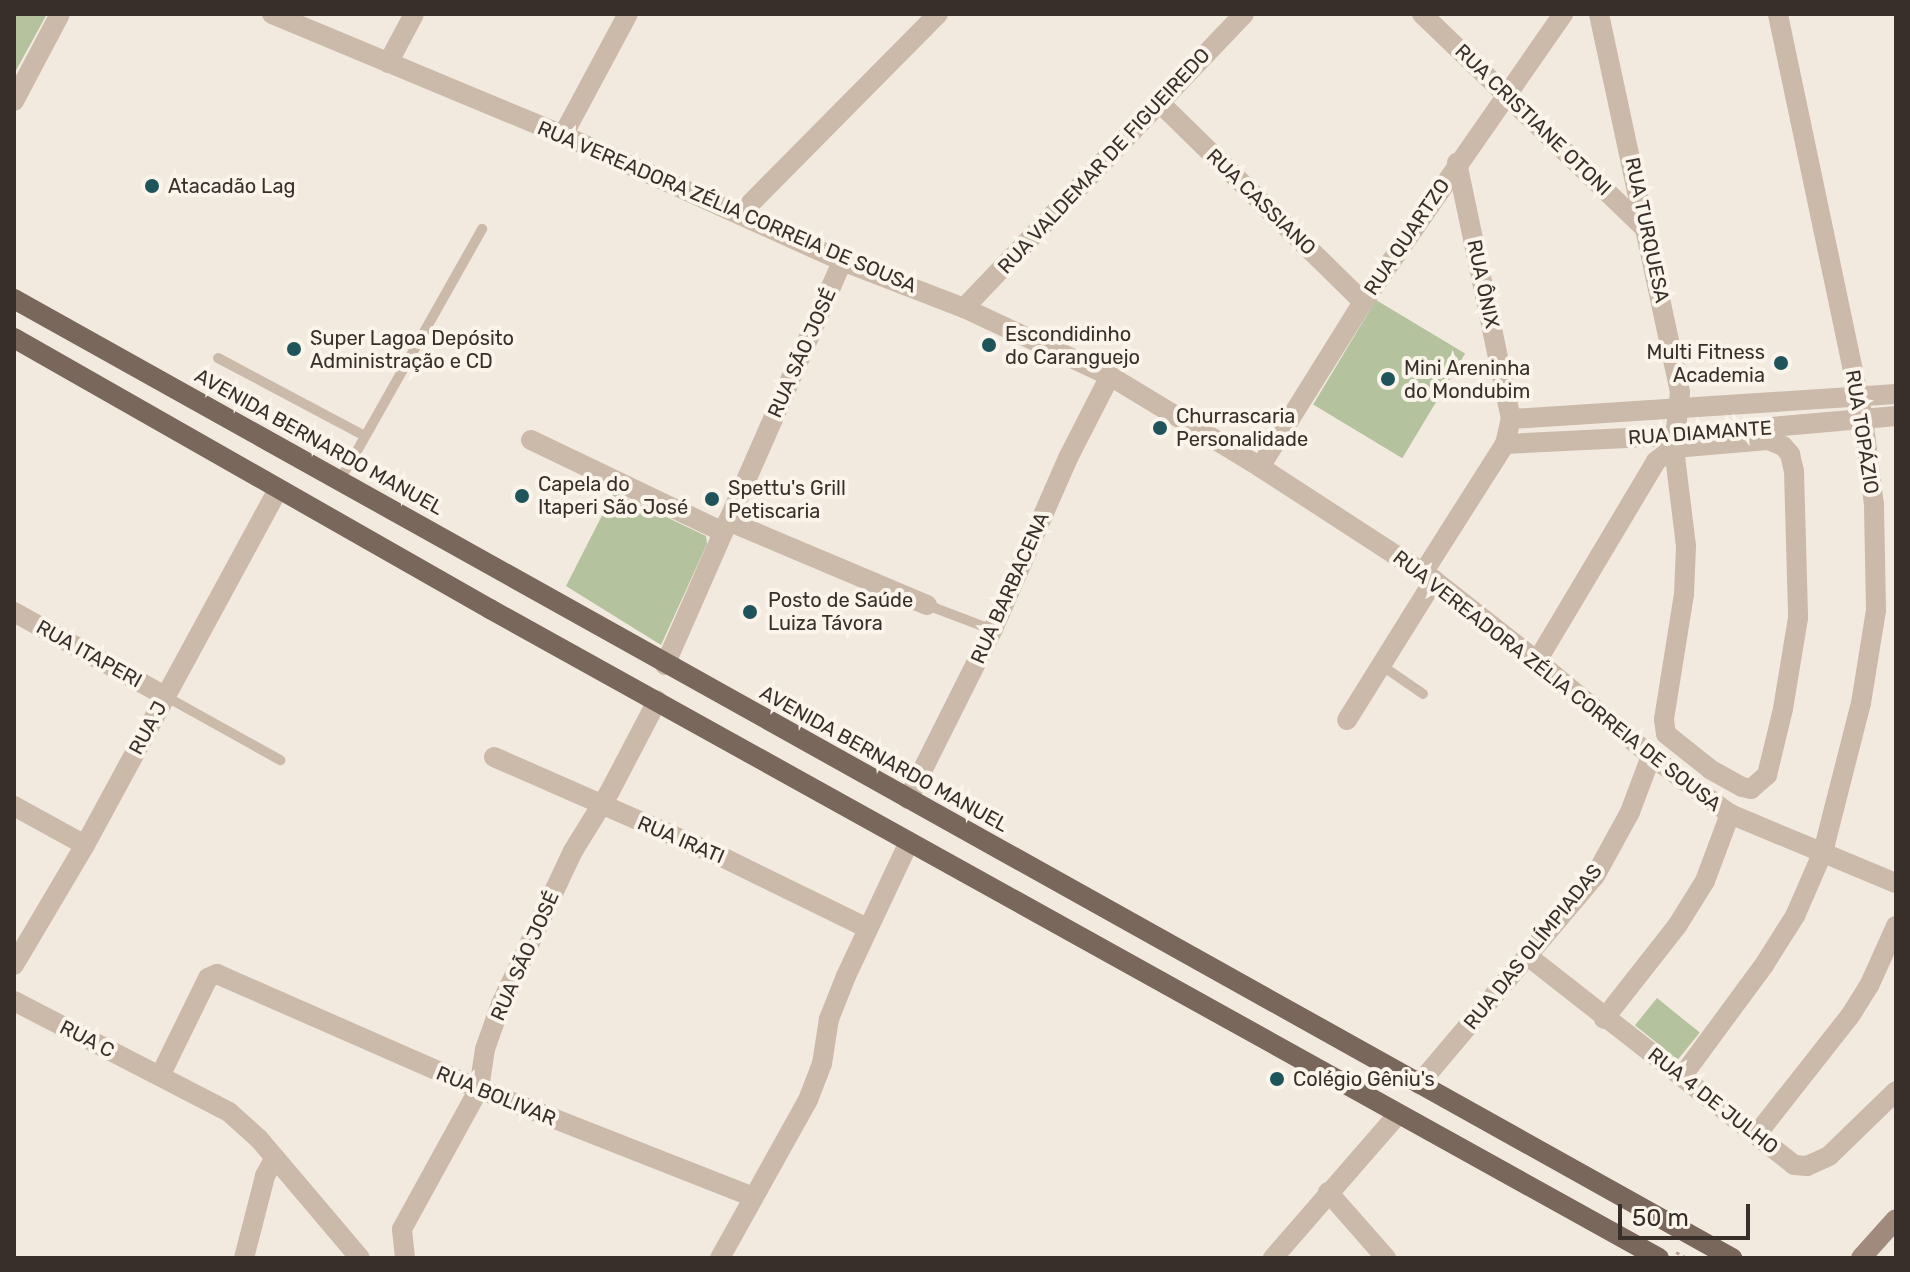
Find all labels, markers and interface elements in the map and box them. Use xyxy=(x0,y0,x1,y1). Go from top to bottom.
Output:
street label: RUA CRISTIANE OTONI xyxy=(1450,39,1616,201)
street label: RUA VALDEMAR DE FIGUEIREDO xyxy=(993,43,1215,279)
street label: RUA VEREADORA ZÉLIA CORREIA DE SOUSA xyxy=(533,115,921,299)
street label: RUA CASSIANO xyxy=(1201,144,1321,260)
street label: RUA TURQUESA xyxy=(1620,155,1674,305)
place label: Atacadão Lag xyxy=(168,174,295,198)
street label: RUA QUARTZO xyxy=(1359,174,1455,300)
marker: Atacadão Lag xyxy=(143,177,161,195)
street label: RUA ÔNIX xyxy=(1462,237,1504,331)
street label: RUA SÃO JOSÉ xyxy=(763,284,841,422)
place label: Escondidinho do Caranguejo xyxy=(1005,322,1140,369)
place label: Super Lagoa Depósito Administração e CD xyxy=(310,326,514,373)
marker: Escondidinho do Caranguejo xyxy=(980,336,998,354)
marker: Super Lagoa Depósito Administração e CD xyxy=(285,340,303,358)
place label: Multi Fitness Academia xyxy=(1647,340,1765,387)
marker: Multi Fitness Academia xyxy=(1772,354,1790,372)
place label: Mini Areninha do Mondubim xyxy=(1404,356,1531,403)
street label: AVENIDA BERNARDO MANUEL xyxy=(190,363,448,521)
street label: RUA TOPÁZIO xyxy=(1840,368,1884,496)
marker: Mini Areninha do Mondubim xyxy=(1379,370,1397,388)
place label: Churrascaria Personalidade xyxy=(1176,404,1308,451)
street label: RUA DIAMANTE xyxy=(1627,416,1773,450)
marker: Churrascaria Personalidade xyxy=(1151,419,1169,437)
place label: Capela do Itaperi São José xyxy=(538,472,688,519)
place label: Spettu's Grill Petiscaria xyxy=(728,476,846,523)
marker: Capela do Itaperi São José xyxy=(513,487,531,505)
marker: Spettu's Grill Petiscaria xyxy=(703,490,721,508)
street label: RUA BARBACENA xyxy=(966,508,1054,668)
street label: RUA VEREADORA ZÉLIA CORREIA DE SOUSA xyxy=(1387,545,1727,817)
place label: Posto de Saúde Luiza Távora xyxy=(768,588,913,635)
marker: Posto de Saúde Luiza Távora xyxy=(739,601,761,623)
street label: RUA ITAPERI xyxy=(32,615,146,693)
street label: AVENIDA BERNARDO MANUEL xyxy=(755,680,1013,838)
street label: RUA J xyxy=(124,697,172,759)
street label: RUA IRATI xyxy=(634,811,728,869)
street label: RUA DAS OLÍMPIADAS xyxy=(1459,859,1607,1035)
street label: RUA SÃO JOSÉ xyxy=(486,887,564,1025)
street label: RUA C xyxy=(56,1015,118,1063)
street label: RUA 4 DE JULHO xyxy=(1643,1043,1783,1159)
street label: RUA BOLIVAR xyxy=(432,1061,560,1131)
place label: Colégio Gêniu's xyxy=(1293,1067,1435,1091)
marker: Colégio Gêniu's xyxy=(1268,1070,1286,1088)
scale bar xyxy=(1622,1188,1754,1238)
text: 50 m xyxy=(1632,1204,1689,1232)

